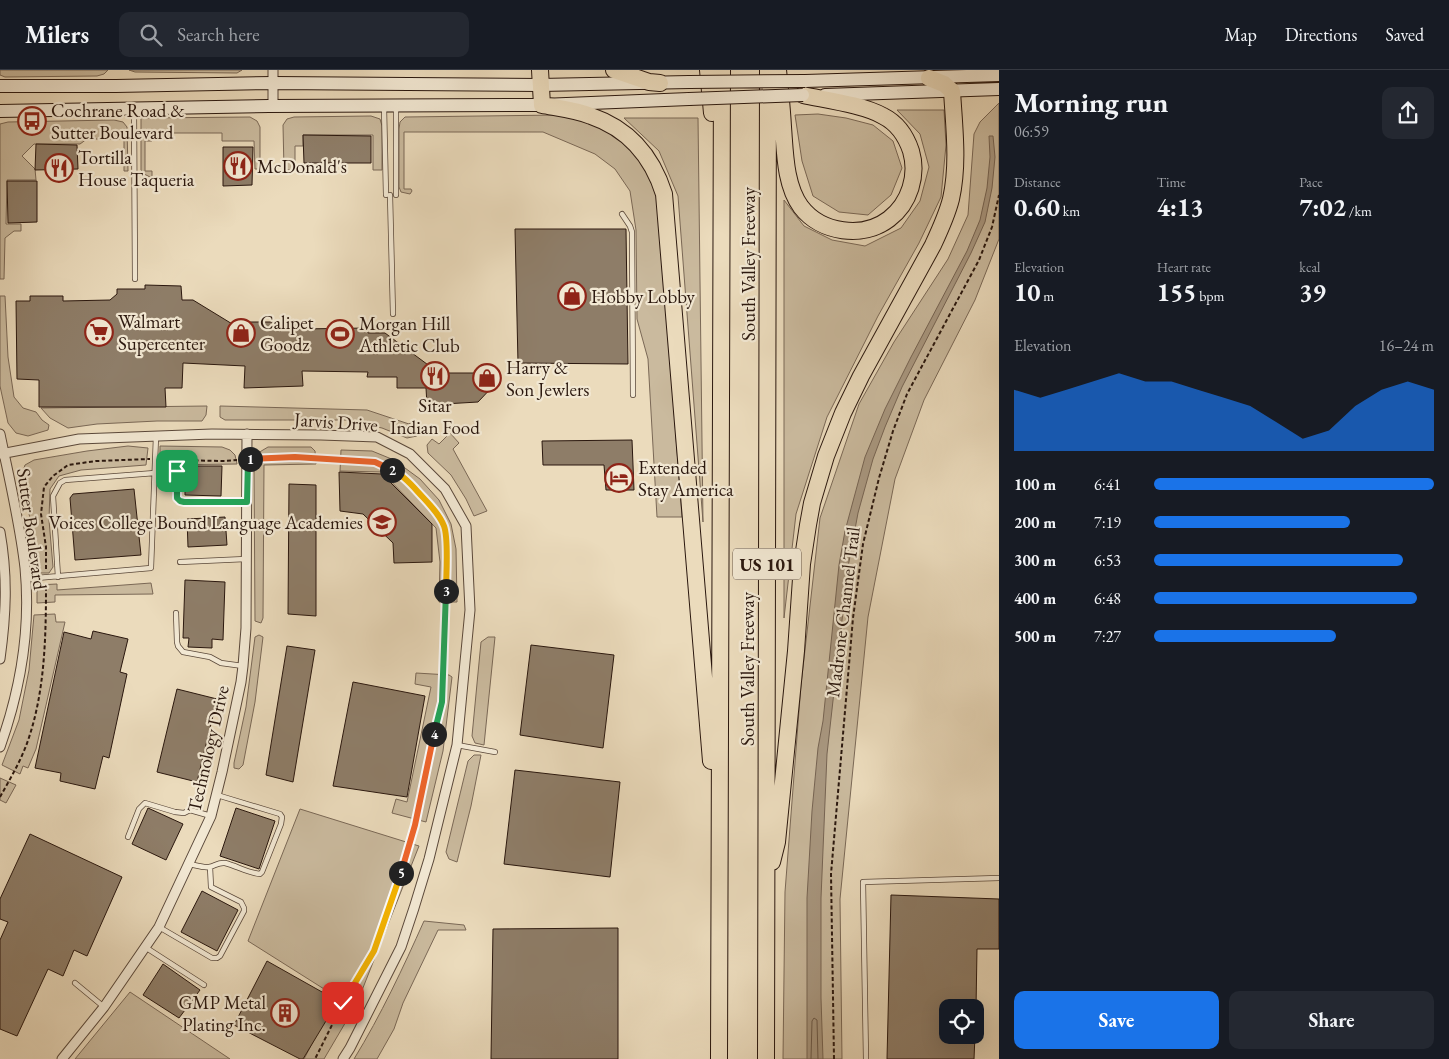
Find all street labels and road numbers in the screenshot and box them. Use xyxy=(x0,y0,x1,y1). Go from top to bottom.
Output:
street label: South Valley Freeway xyxy=(736,186,761,341)
street label: Jarvis Drive xyxy=(291,406,379,437)
street label: Sutter Boulevard xyxy=(11,467,53,592)
street label: Madrone Channel Trail xyxy=(820,525,866,699)
road number: US 101 xyxy=(733,548,801,579)
street label: South Valley Freeway xyxy=(735,591,760,746)
street label: Technology Drive xyxy=(181,683,235,815)

